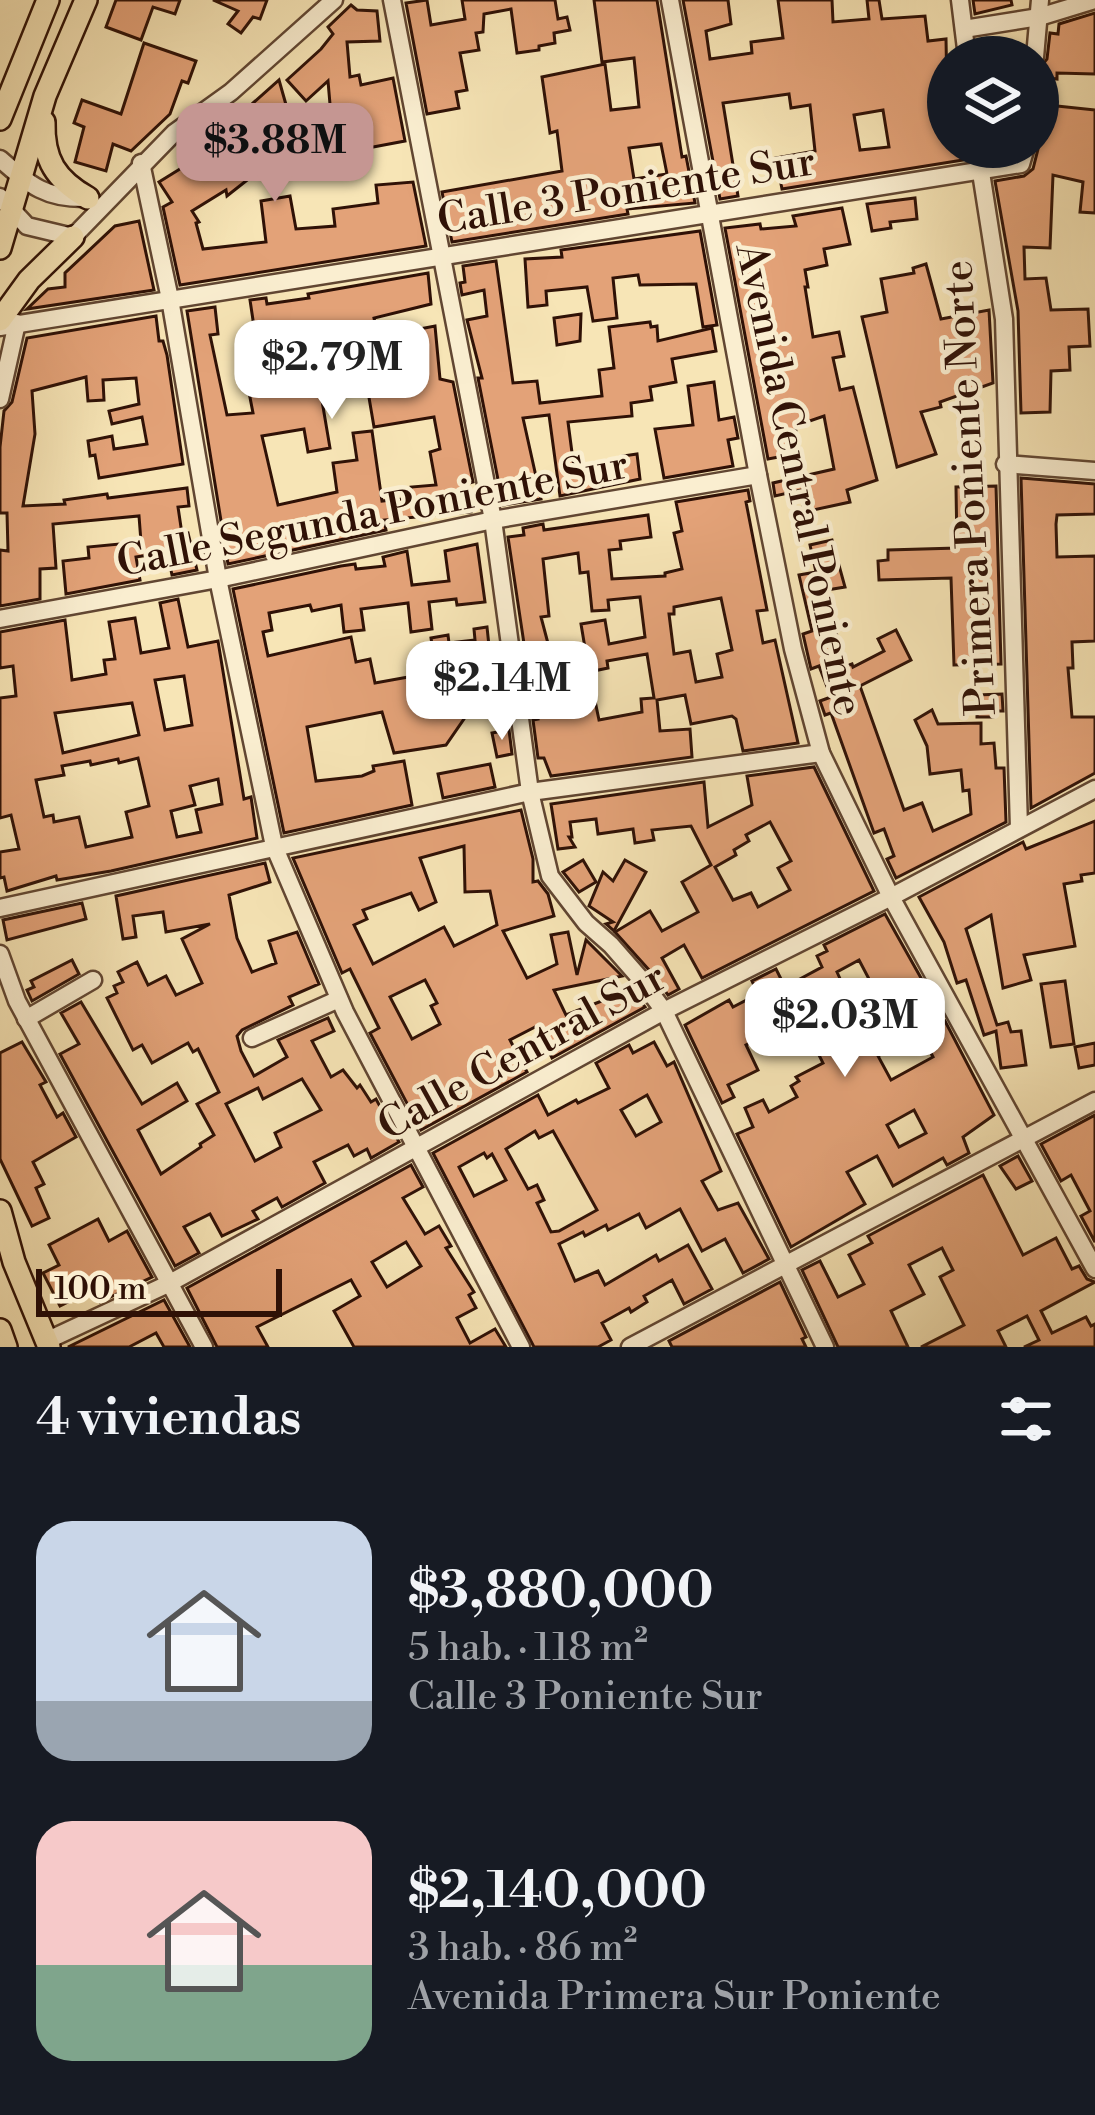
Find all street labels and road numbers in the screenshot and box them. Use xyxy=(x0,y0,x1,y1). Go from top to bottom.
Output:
street label: Calle 3 Poniente Sur xyxy=(434,135,819,248)
street label: Avenida Central Poniente xyxy=(722,238,875,721)
street label: Primera Poniente Norte xyxy=(932,259,1009,717)
street label: Calle Segunda Poniente Sur xyxy=(112,439,633,591)
street label: Calle Central Sur xyxy=(369,951,676,1153)

